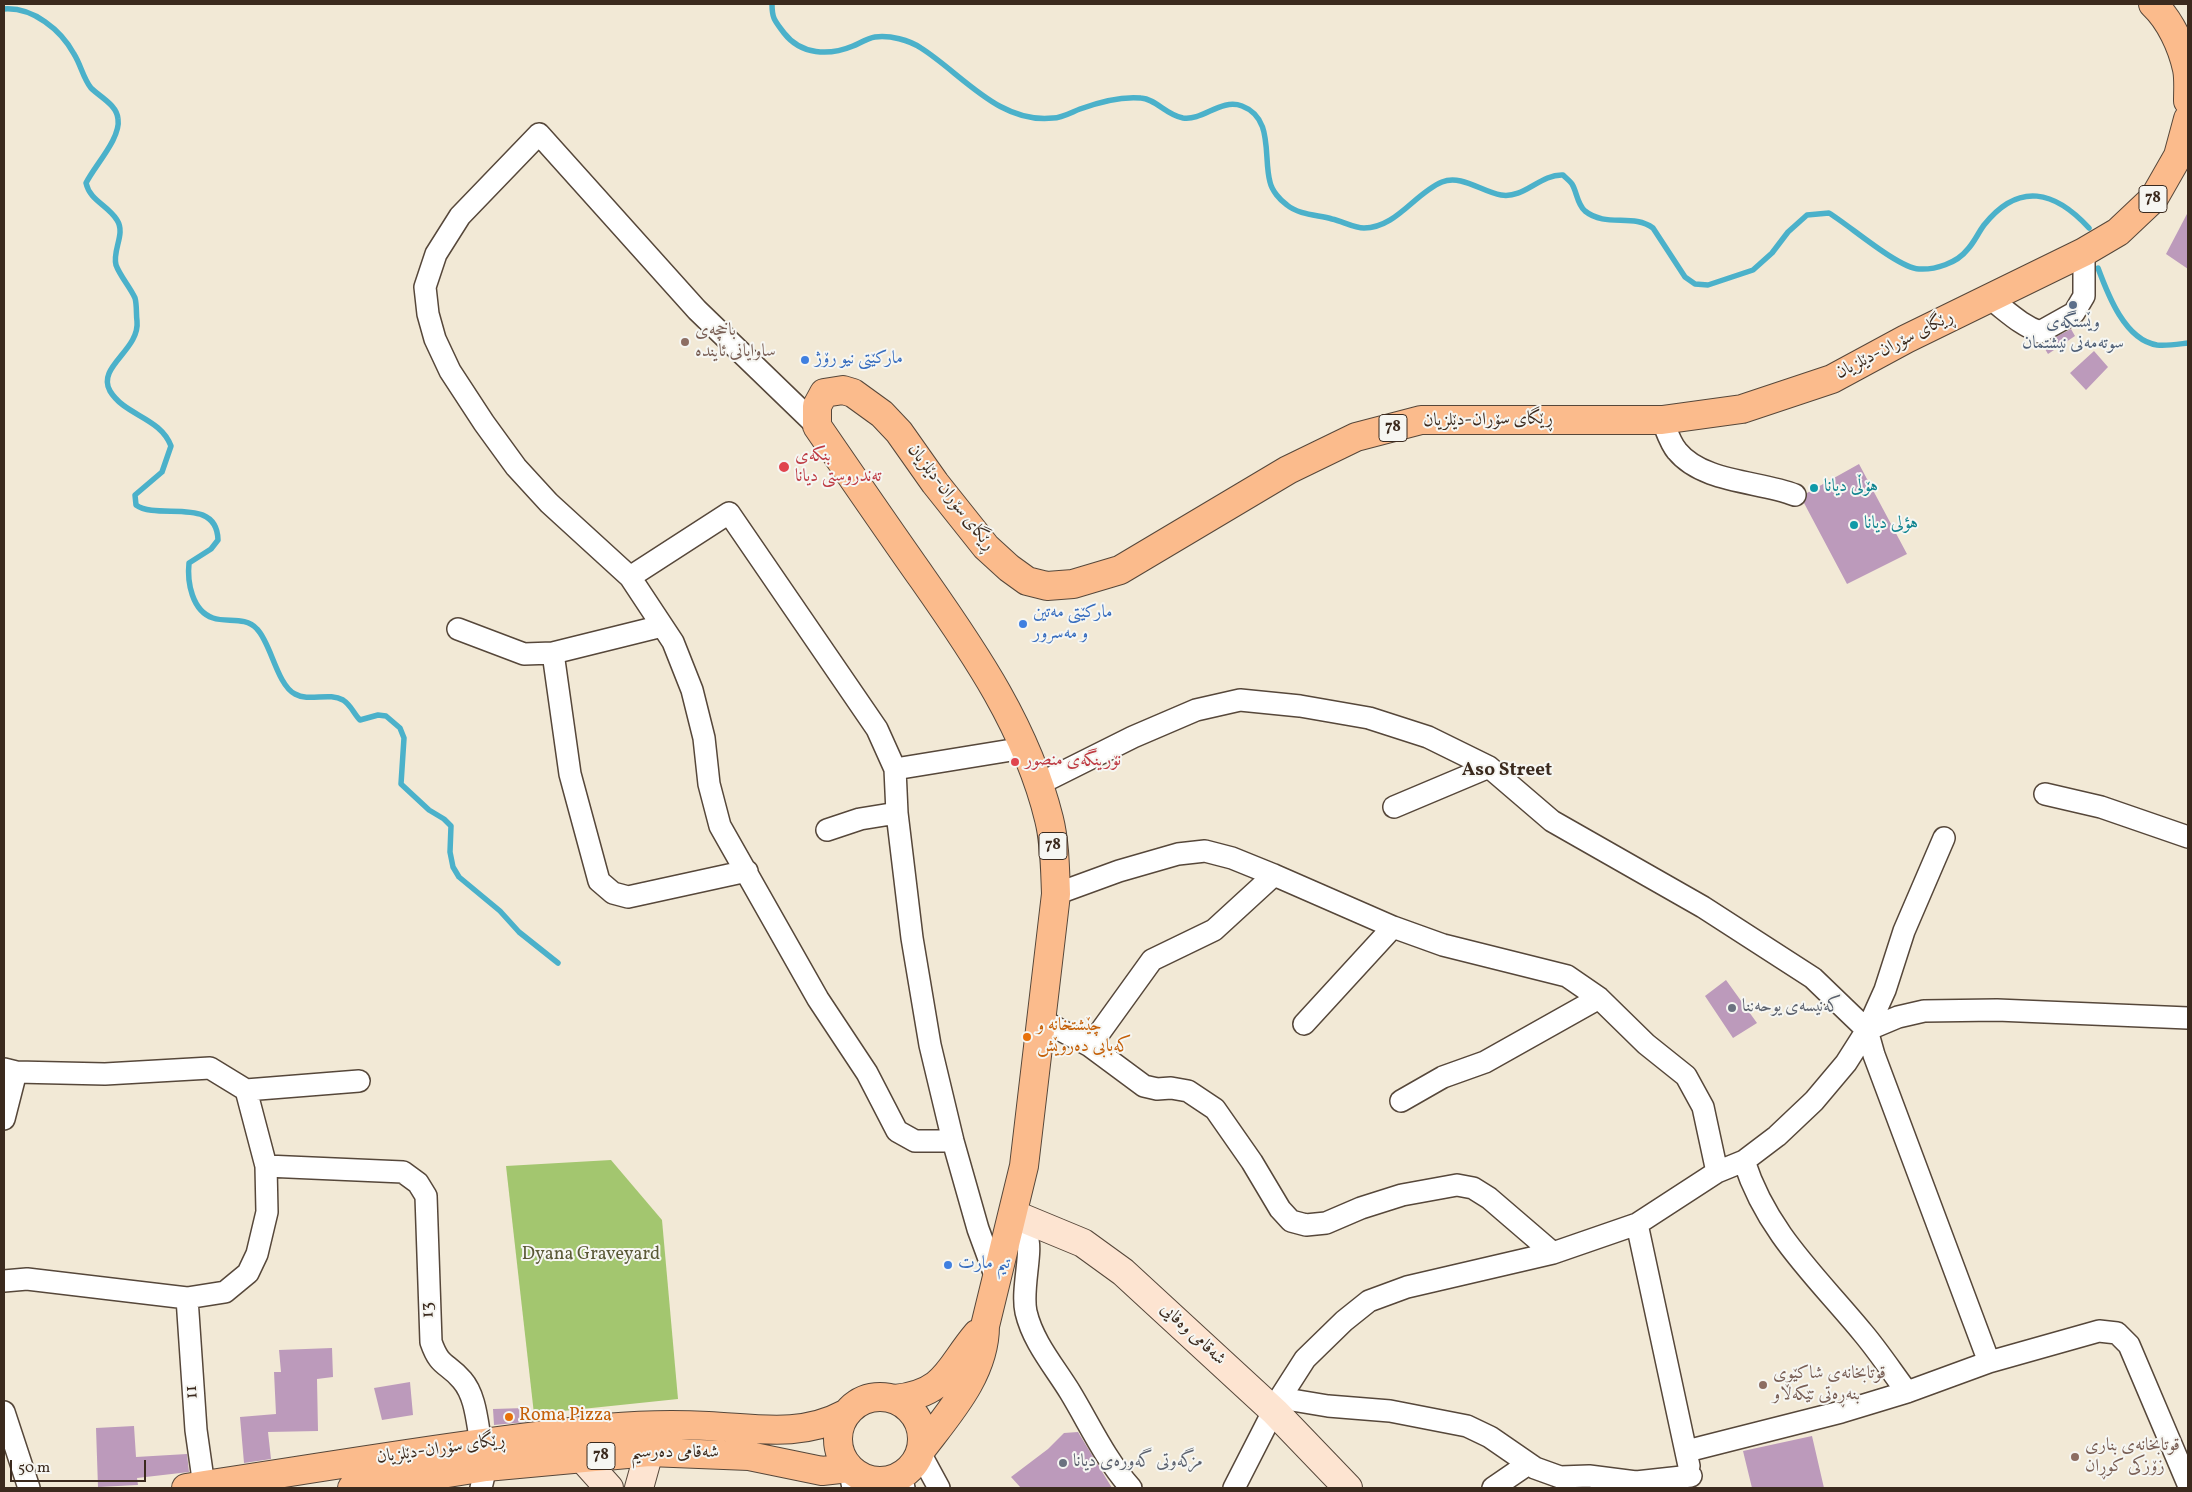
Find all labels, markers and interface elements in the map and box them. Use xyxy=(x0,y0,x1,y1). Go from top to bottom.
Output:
road number: 78 xyxy=(2139,185,2167,212)
marker: وێستگەی سوتەمەنی نیشتمان xyxy=(2067,299,2079,311)
street label: ڕێگای سۆران-دێلزیان xyxy=(1832,307,1958,385)
place label: وێستگەی سوتەمەنی نیشتمان xyxy=(2022,313,2124,356)
place label: باخچەی ساوایانی ئایندە xyxy=(695,321,776,364)
marker: باخچەی ساوایانی ئایندە xyxy=(679,336,691,348)
place label: مارکێتی نیو رۆژ xyxy=(815,349,903,371)
marker: مارکێتی نیو رۆژ xyxy=(799,354,811,366)
street label: ڕێگای سۆران-دێلزیان xyxy=(1423,409,1553,433)
road number: 78 xyxy=(1379,414,1407,442)
street label: ڕێگای سۆران-دێلزیان xyxy=(902,440,998,556)
place label: بنکەی تەندروستی دیانا xyxy=(795,446,881,488)
marker: بنکەی تەندروستی دیانا xyxy=(777,460,791,474)
place label: هۆڵی دیانا xyxy=(1824,477,1878,499)
marker: هۆڵی دیانا xyxy=(1808,482,1820,494)
place label: هؤلى ديانا xyxy=(1864,514,1918,536)
marker: هؤلى ديانا xyxy=(1848,519,1860,531)
place label: مارکێتی مەتین و مەسرور xyxy=(1033,603,1113,646)
marker: مارکێتی مەتین و مەسرور xyxy=(1017,618,1029,630)
place label: نۆرینگه‌ی منصور xyxy=(1025,751,1121,773)
marker: نۆرینگه‌ی منصور xyxy=(1009,756,1021,768)
district label: Aso Street xyxy=(1462,761,1552,783)
road number: 78 xyxy=(1039,832,1067,859)
place label: کەنیسەی یوحەننا xyxy=(1742,997,1842,1019)
marker: کەنیسەی یوحەننا xyxy=(1726,1002,1738,1014)
place label: چێشتخانە و کەبابی دەروێش xyxy=(1037,1016,1131,1058)
marker: چێشتخانە و کەبابی دەروێش xyxy=(1021,1031,1033,1043)
park label: Dyana Graveyard xyxy=(522,1245,660,1267)
place label: تیم مارت xyxy=(958,1254,1010,1276)
marker: تیم مارت xyxy=(942,1259,954,1271)
street label: شەقامی وەفایی xyxy=(1155,1299,1229,1371)
street label: 13 xyxy=(418,1301,440,1319)
place label: قوتابخانەی شاکێوی بنەڕەتی تێکەڵاو xyxy=(1773,1364,1886,1406)
marker: قوتابخانەی شاکێوی بنەڕەتی تێکەڵاو xyxy=(1757,1379,1769,1391)
street label: 11 xyxy=(182,1384,204,1400)
place label: Roma Pizza xyxy=(519,1406,612,1428)
marker: Roma Pizza xyxy=(503,1411,515,1423)
street label: ڕێگای سۆران-دێلزیان xyxy=(375,1430,507,1470)
place label: قوتابخانەی بناری زۆزکی کوڕان xyxy=(2085,1436,2180,1478)
road number: 78 xyxy=(587,1442,615,1470)
street label: شەقامی دەرسیم xyxy=(631,1443,719,1465)
scale bar xyxy=(12,1450,149,1482)
marker: قوتابخانەی بناری زۆزکی کوڕان xyxy=(2069,1451,2081,1463)
place label: مزگەوتی گەورەی دیانا xyxy=(1073,1452,1203,1474)
marker: مزگەوتی گەورەی دیانا xyxy=(1057,1457,1069,1469)
text: 50 m xyxy=(18,1458,50,1479)

